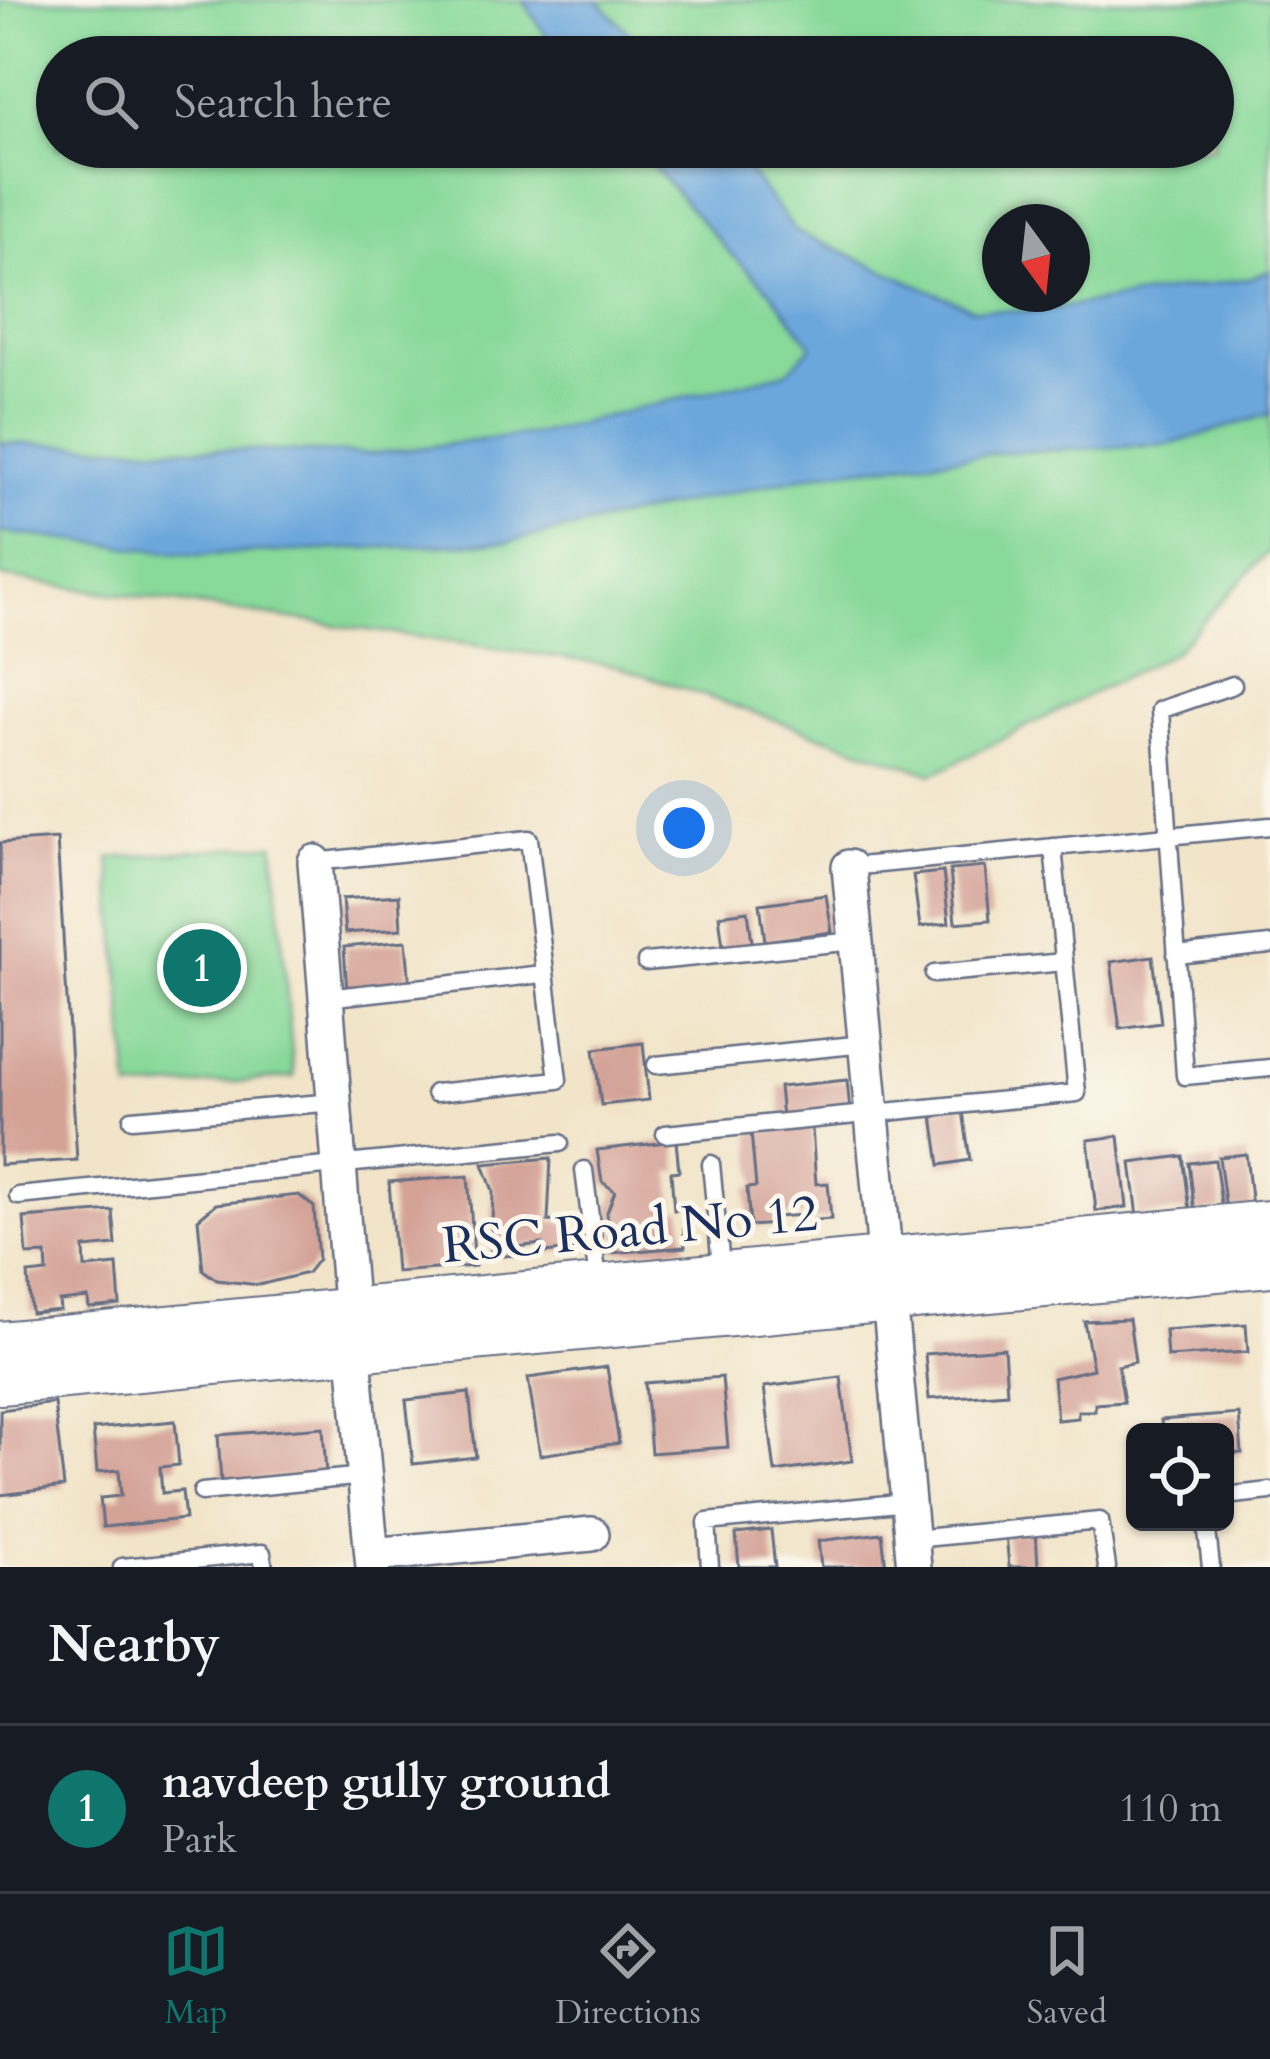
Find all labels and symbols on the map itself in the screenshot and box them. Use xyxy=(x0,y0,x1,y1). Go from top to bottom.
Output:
north arrow xyxy=(982,204,1090,312)
your location xyxy=(654,798,714,858)
pin: 1 xyxy=(163,923,241,1013)
street label: RSC Road No 12 xyxy=(440,1179,821,1281)

